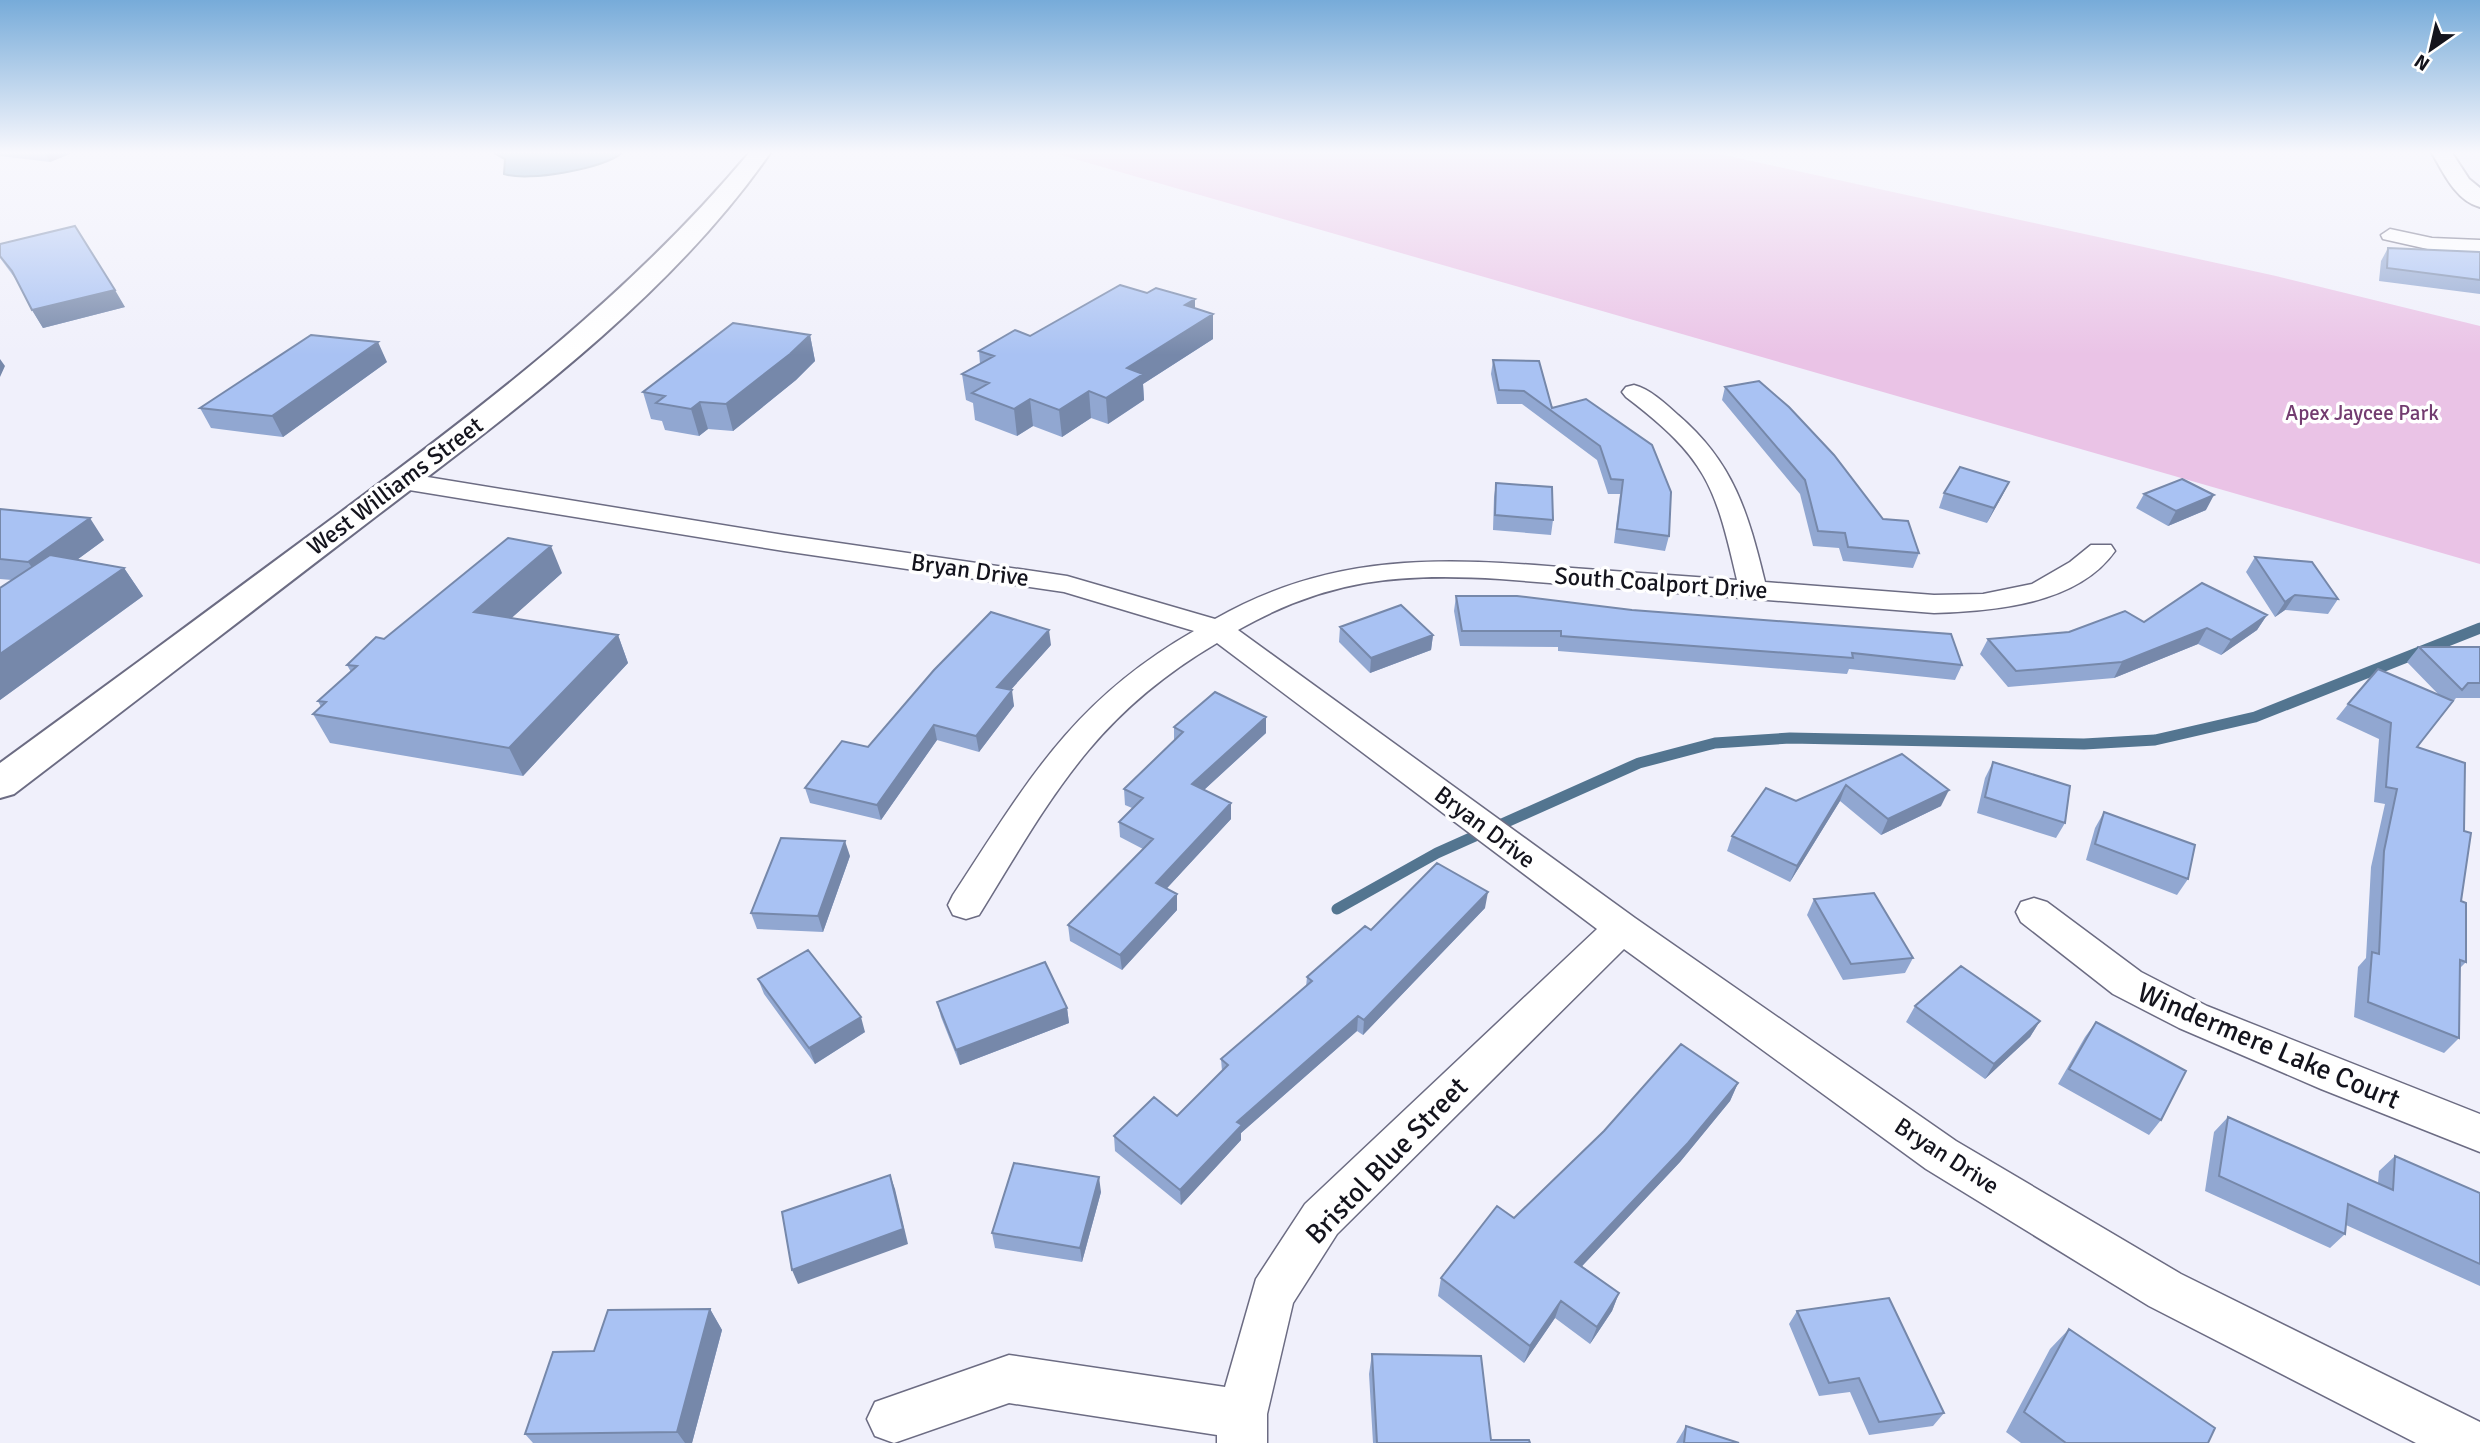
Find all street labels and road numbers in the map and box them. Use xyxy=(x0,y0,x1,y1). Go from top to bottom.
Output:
street label: West Williams Street xyxy=(301,410,489,562)
street label: Bryan Drive xyxy=(909,547,1031,593)
street label: South Coalport Drive xyxy=(1553,561,1769,605)
street label: Bryan Drive xyxy=(1429,779,1541,875)
street label: Windermere Lake Court xyxy=(2132,975,2405,1117)
street label: Bristol Blue Street xyxy=(1298,1070,1475,1251)
street label: Bryan Drive xyxy=(1889,1111,2005,1201)

